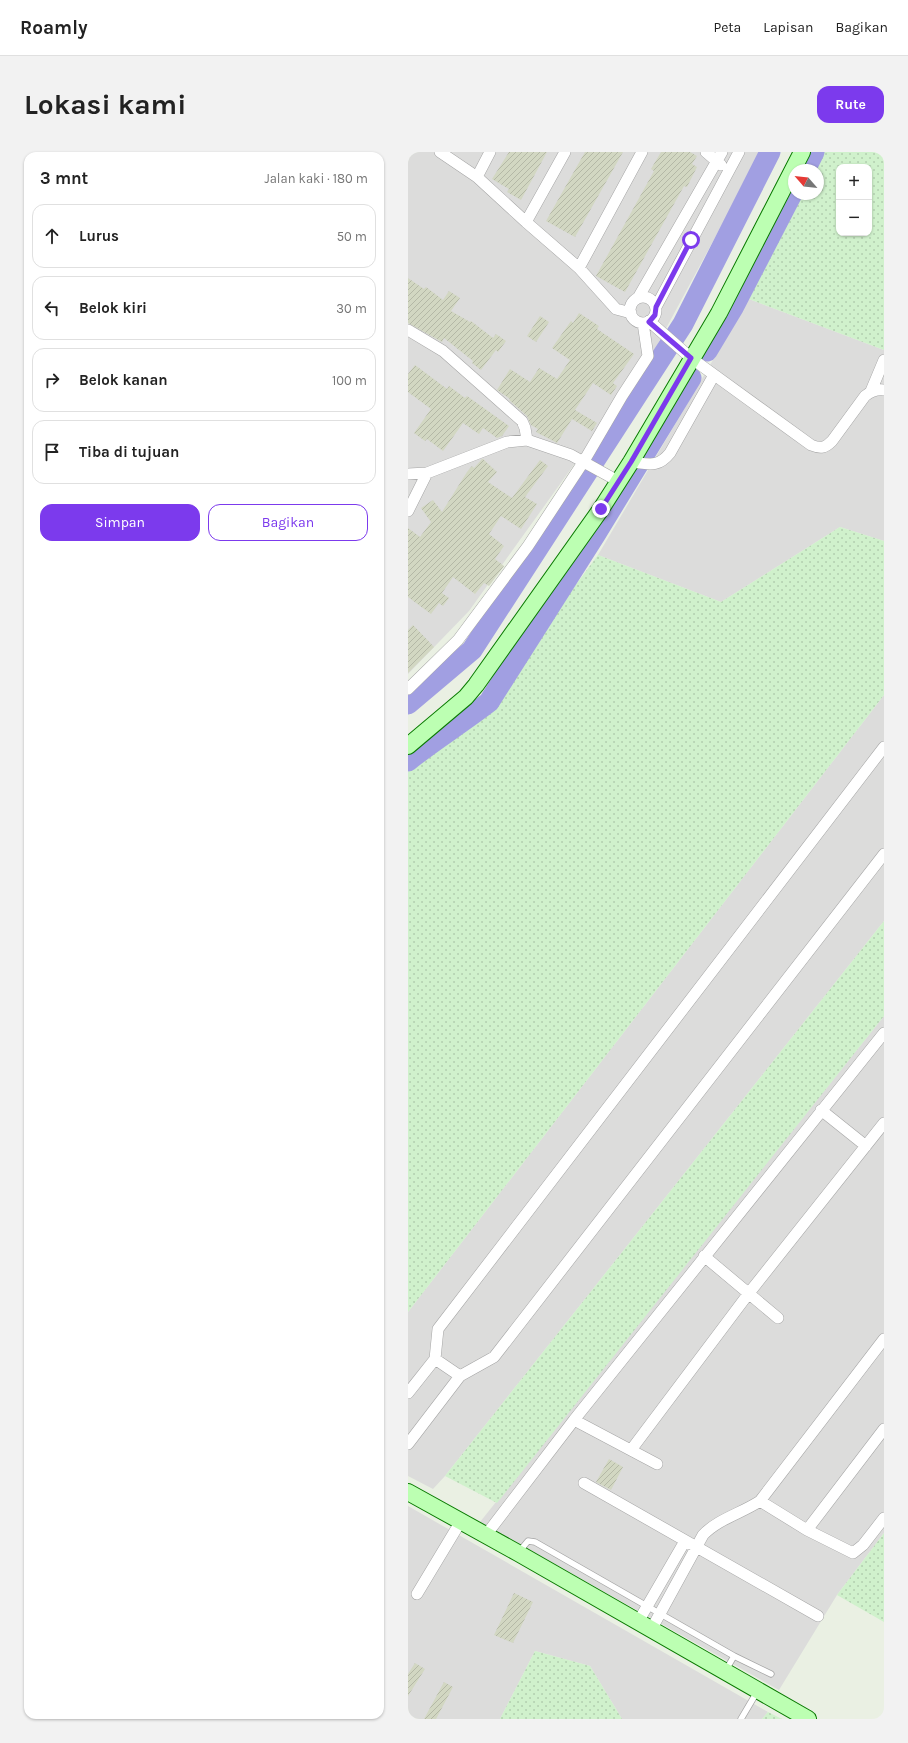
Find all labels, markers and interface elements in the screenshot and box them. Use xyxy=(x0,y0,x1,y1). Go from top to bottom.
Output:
text: Roamly xyxy=(20,17,87,39)
text: Peta xyxy=(713,19,741,36)
text: Lapisan xyxy=(763,19,813,36)
text: Bagikan xyxy=(835,19,888,36)
button: Rute xyxy=(817,86,884,123)
text: Lokasi kami xyxy=(24,88,186,121)
north arrow xyxy=(788,164,824,200)
map controls xyxy=(836,164,872,236)
button: + xyxy=(836,164,872,200)
text: 3 mnt xyxy=(40,168,88,188)
text: Jalan kaki · 180 m xyxy=(264,171,368,186)
button: − xyxy=(836,200,872,236)
icon: ahead xyxy=(41,225,63,247)
text: Lurus xyxy=(79,227,119,245)
text: 50 m xyxy=(337,229,367,244)
route start xyxy=(682,231,700,249)
icon: left xyxy=(41,297,63,319)
text: Belok kiri xyxy=(79,299,147,317)
text: 30 m xyxy=(336,301,367,316)
icon: right xyxy=(41,369,63,391)
text: Belok kanan xyxy=(79,371,168,389)
text: 100 m xyxy=(332,373,367,388)
icon: arrive xyxy=(41,441,63,463)
text: Tiba di tujuan xyxy=(79,443,179,461)
route end xyxy=(592,500,610,518)
button: Simpan xyxy=(40,504,200,541)
button: Bagikan xyxy=(208,504,368,541)

